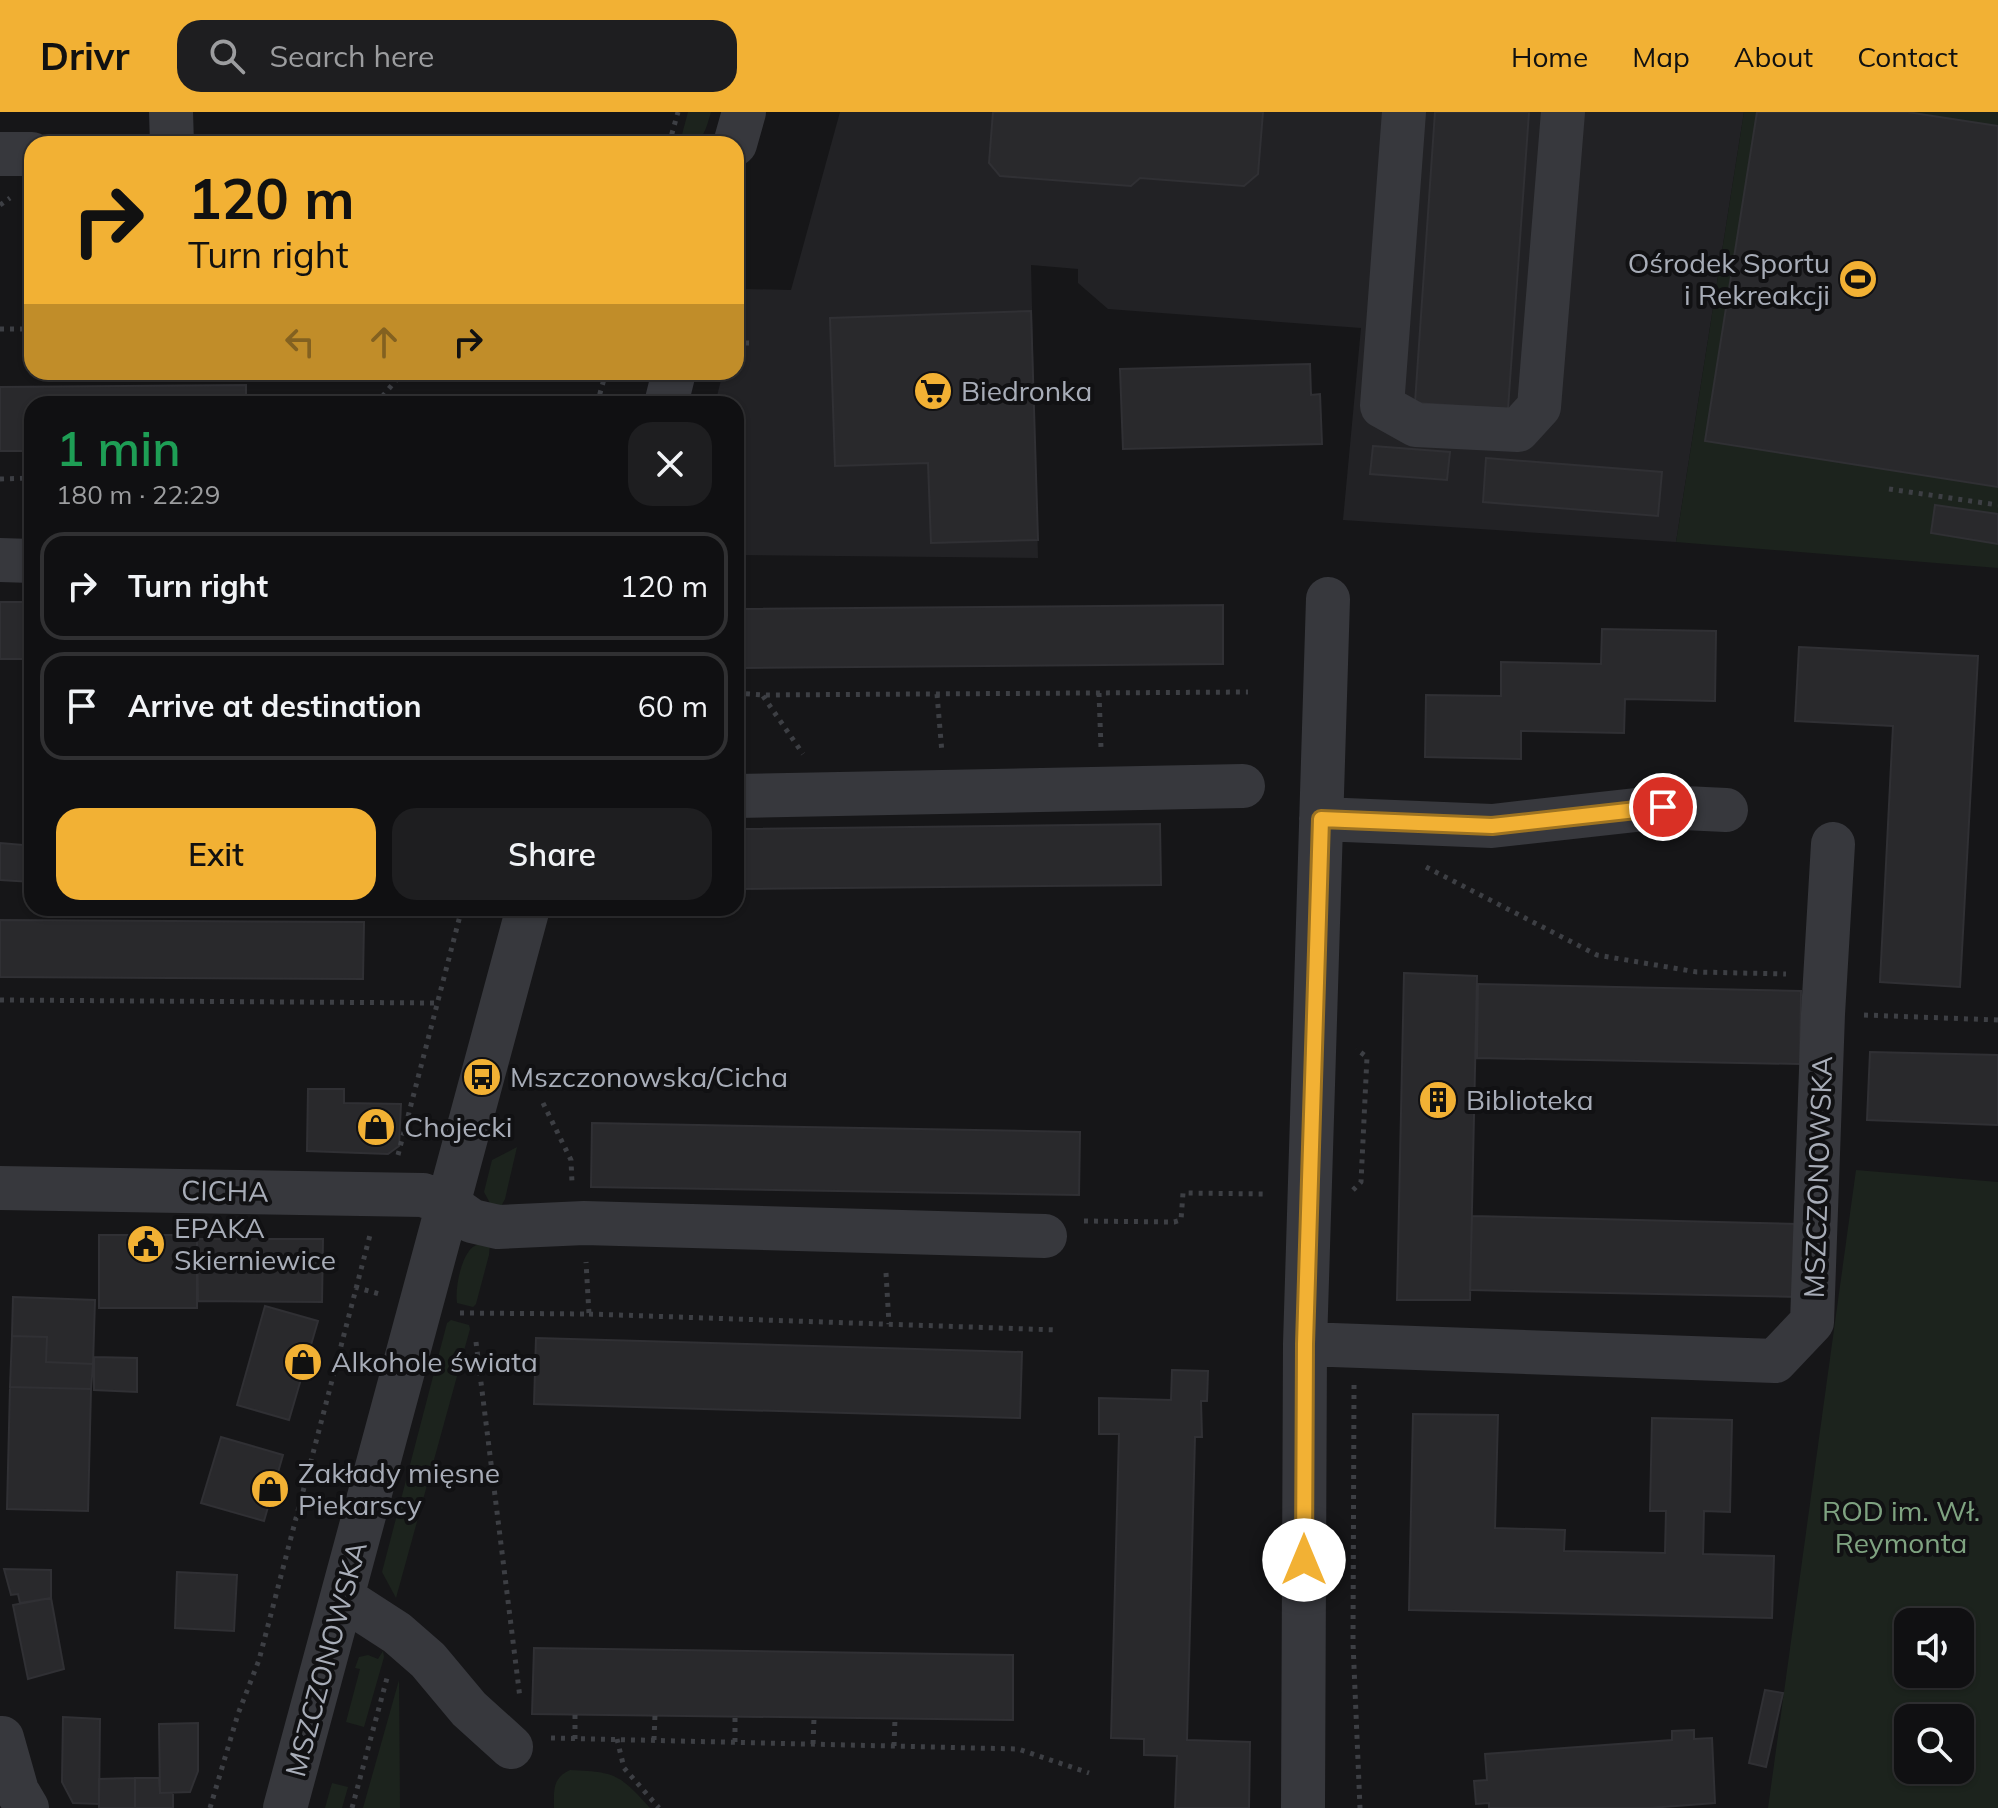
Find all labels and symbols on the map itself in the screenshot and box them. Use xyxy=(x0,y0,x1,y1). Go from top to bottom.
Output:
place label: Ośrodek Sportu i Rekreakcji xyxy=(1628,245,1830,312)
sports icon: Ośrodek Sportu i Rekreakcji xyxy=(1837,258,1879,300)
supermarket icon: Biedronka xyxy=(912,370,954,412)
place label: Biedronka xyxy=(961,373,1092,408)
pin xyxy=(1629,773,1697,841)
street label: MSZCZONOWSKA xyxy=(1796,1055,1839,1299)
bus stop icon: Mszczonowska/Cicha xyxy=(461,1056,503,1098)
place label: Mszczonowska/Cicha xyxy=(510,1059,788,1094)
building icon: Biblioteka xyxy=(1417,1079,1459,1121)
place label: Biblioteka xyxy=(1466,1082,1594,1117)
shop icon: Chojecki xyxy=(355,1106,397,1148)
place label: Chojecki xyxy=(404,1109,512,1144)
street label: CICHA xyxy=(181,1172,270,1209)
place label: EPAKA Skierniewice xyxy=(174,1210,336,1277)
public building icon: EPAKA Skierniewice xyxy=(125,1223,167,1265)
shop icon: Alkohole świata xyxy=(282,1341,324,1383)
place label: Alkohole świata xyxy=(331,1344,538,1379)
place label: Zakłady mięsne Piekarscy xyxy=(298,1455,500,1522)
shop icon: Zakłady mięsne Piekarscy xyxy=(249,1468,291,1510)
park label: ROD im. Wł. Reymonta xyxy=(1822,1493,1980,1560)
position arrow xyxy=(1262,1518,1346,1602)
street label: MSZCZONOWSKA xyxy=(277,1537,374,1780)

